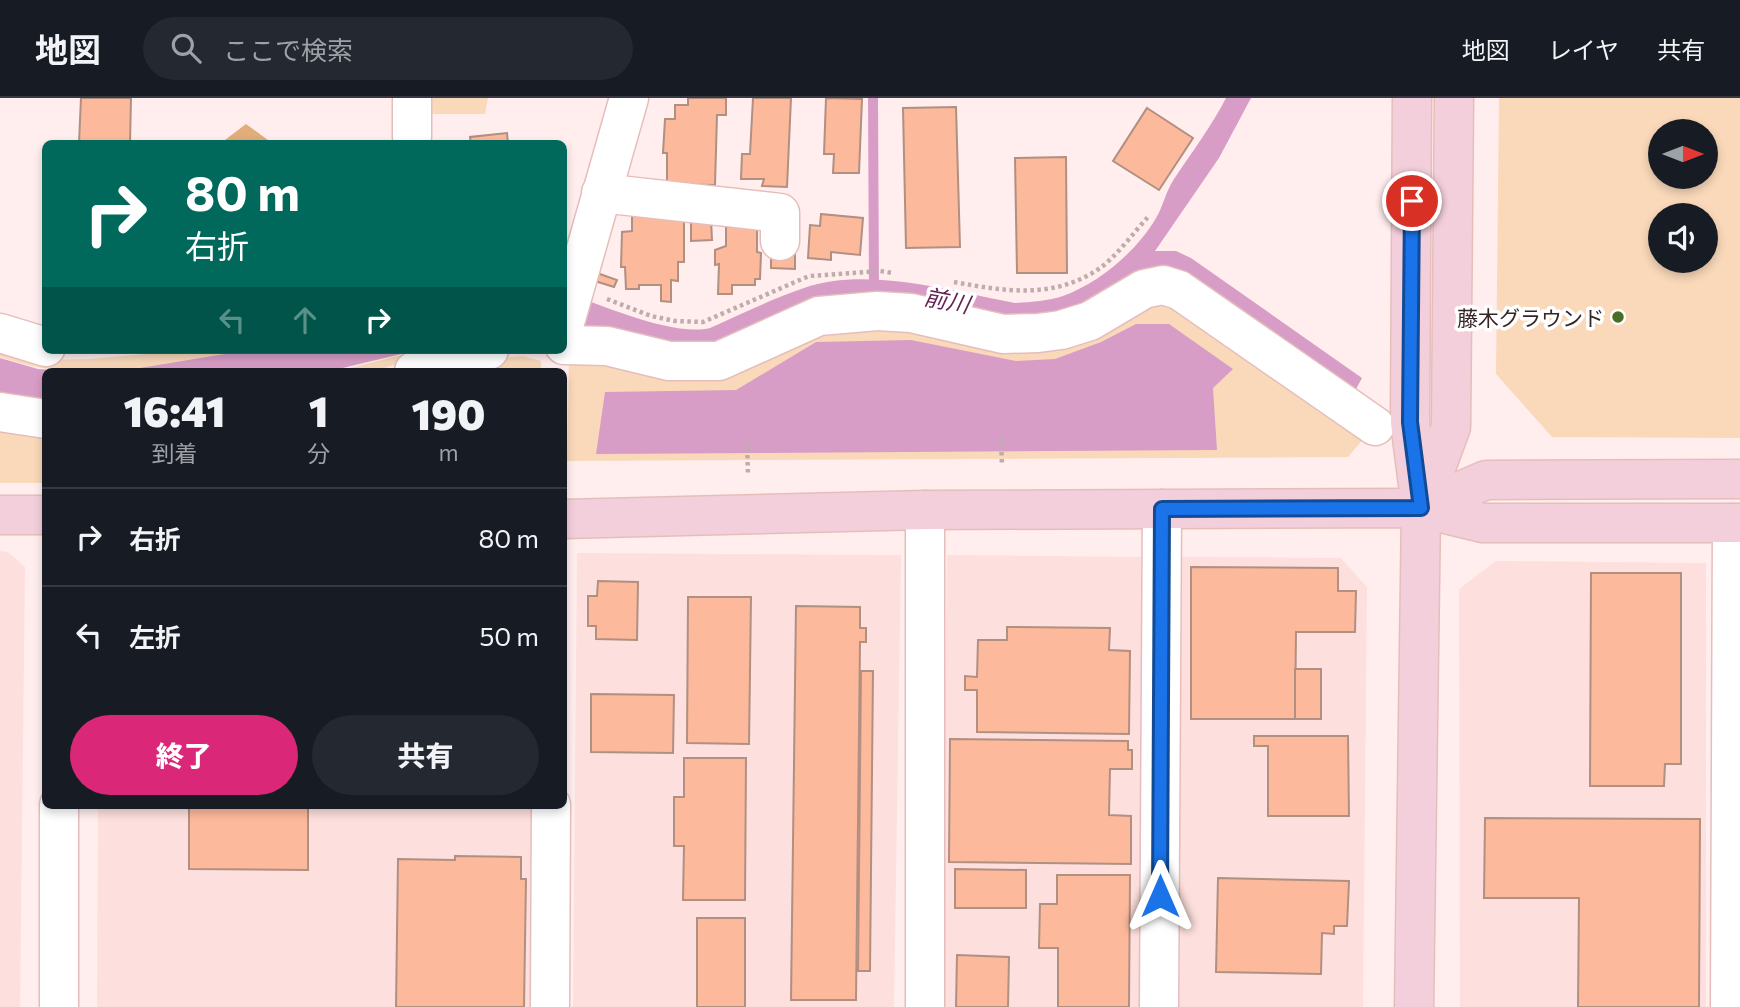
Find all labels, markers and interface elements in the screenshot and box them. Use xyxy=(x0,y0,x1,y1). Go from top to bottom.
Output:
search box xyxy=(143,17,633,80)
text: 地図 xyxy=(35,28,101,69)
icon: search xyxy=(167,29,205,67)
text: ここで検索 xyxy=(223,34,353,65)
text: 地図 xyxy=(1462,35,1510,64)
text: レイヤ xyxy=(1548,35,1619,64)
text: 共有 xyxy=(1657,35,1705,64)
north arrow xyxy=(1648,119,1718,189)
map controls xyxy=(1648,119,1718,273)
text: 80 m xyxy=(185,161,300,221)
icon: right xyxy=(70,168,161,259)
pin xyxy=(1382,171,1442,231)
icon: arrive xyxy=(1393,182,1431,220)
button: sound xyxy=(1648,203,1718,273)
text: 右折 xyxy=(185,225,249,265)
water label: 前川 xyxy=(922,282,975,319)
icon: left xyxy=(213,301,251,339)
icon: ahead xyxy=(286,301,324,339)
icon: right xyxy=(359,301,397,339)
place label: 藤木グラウンド xyxy=(1457,305,1604,330)
marker: 藤木グラウンド xyxy=(1610,309,1626,325)
text: 16:41 xyxy=(124,384,225,436)
text: 1 xyxy=(309,384,328,436)
text: 190 xyxy=(411,387,485,439)
text: m xyxy=(438,438,459,466)
text: 到着 xyxy=(151,439,197,467)
text: 分 xyxy=(307,439,330,467)
icon: right xyxy=(70,518,108,556)
text: 80 m xyxy=(479,522,539,553)
text: 右折 xyxy=(129,523,181,554)
icon: left xyxy=(70,616,108,654)
text: 50 m xyxy=(479,620,539,651)
text: 左折 xyxy=(129,621,181,652)
button: 終了 xyxy=(70,715,298,795)
button: 共有 xyxy=(312,715,539,795)
position arrow xyxy=(1123,859,1197,933)

